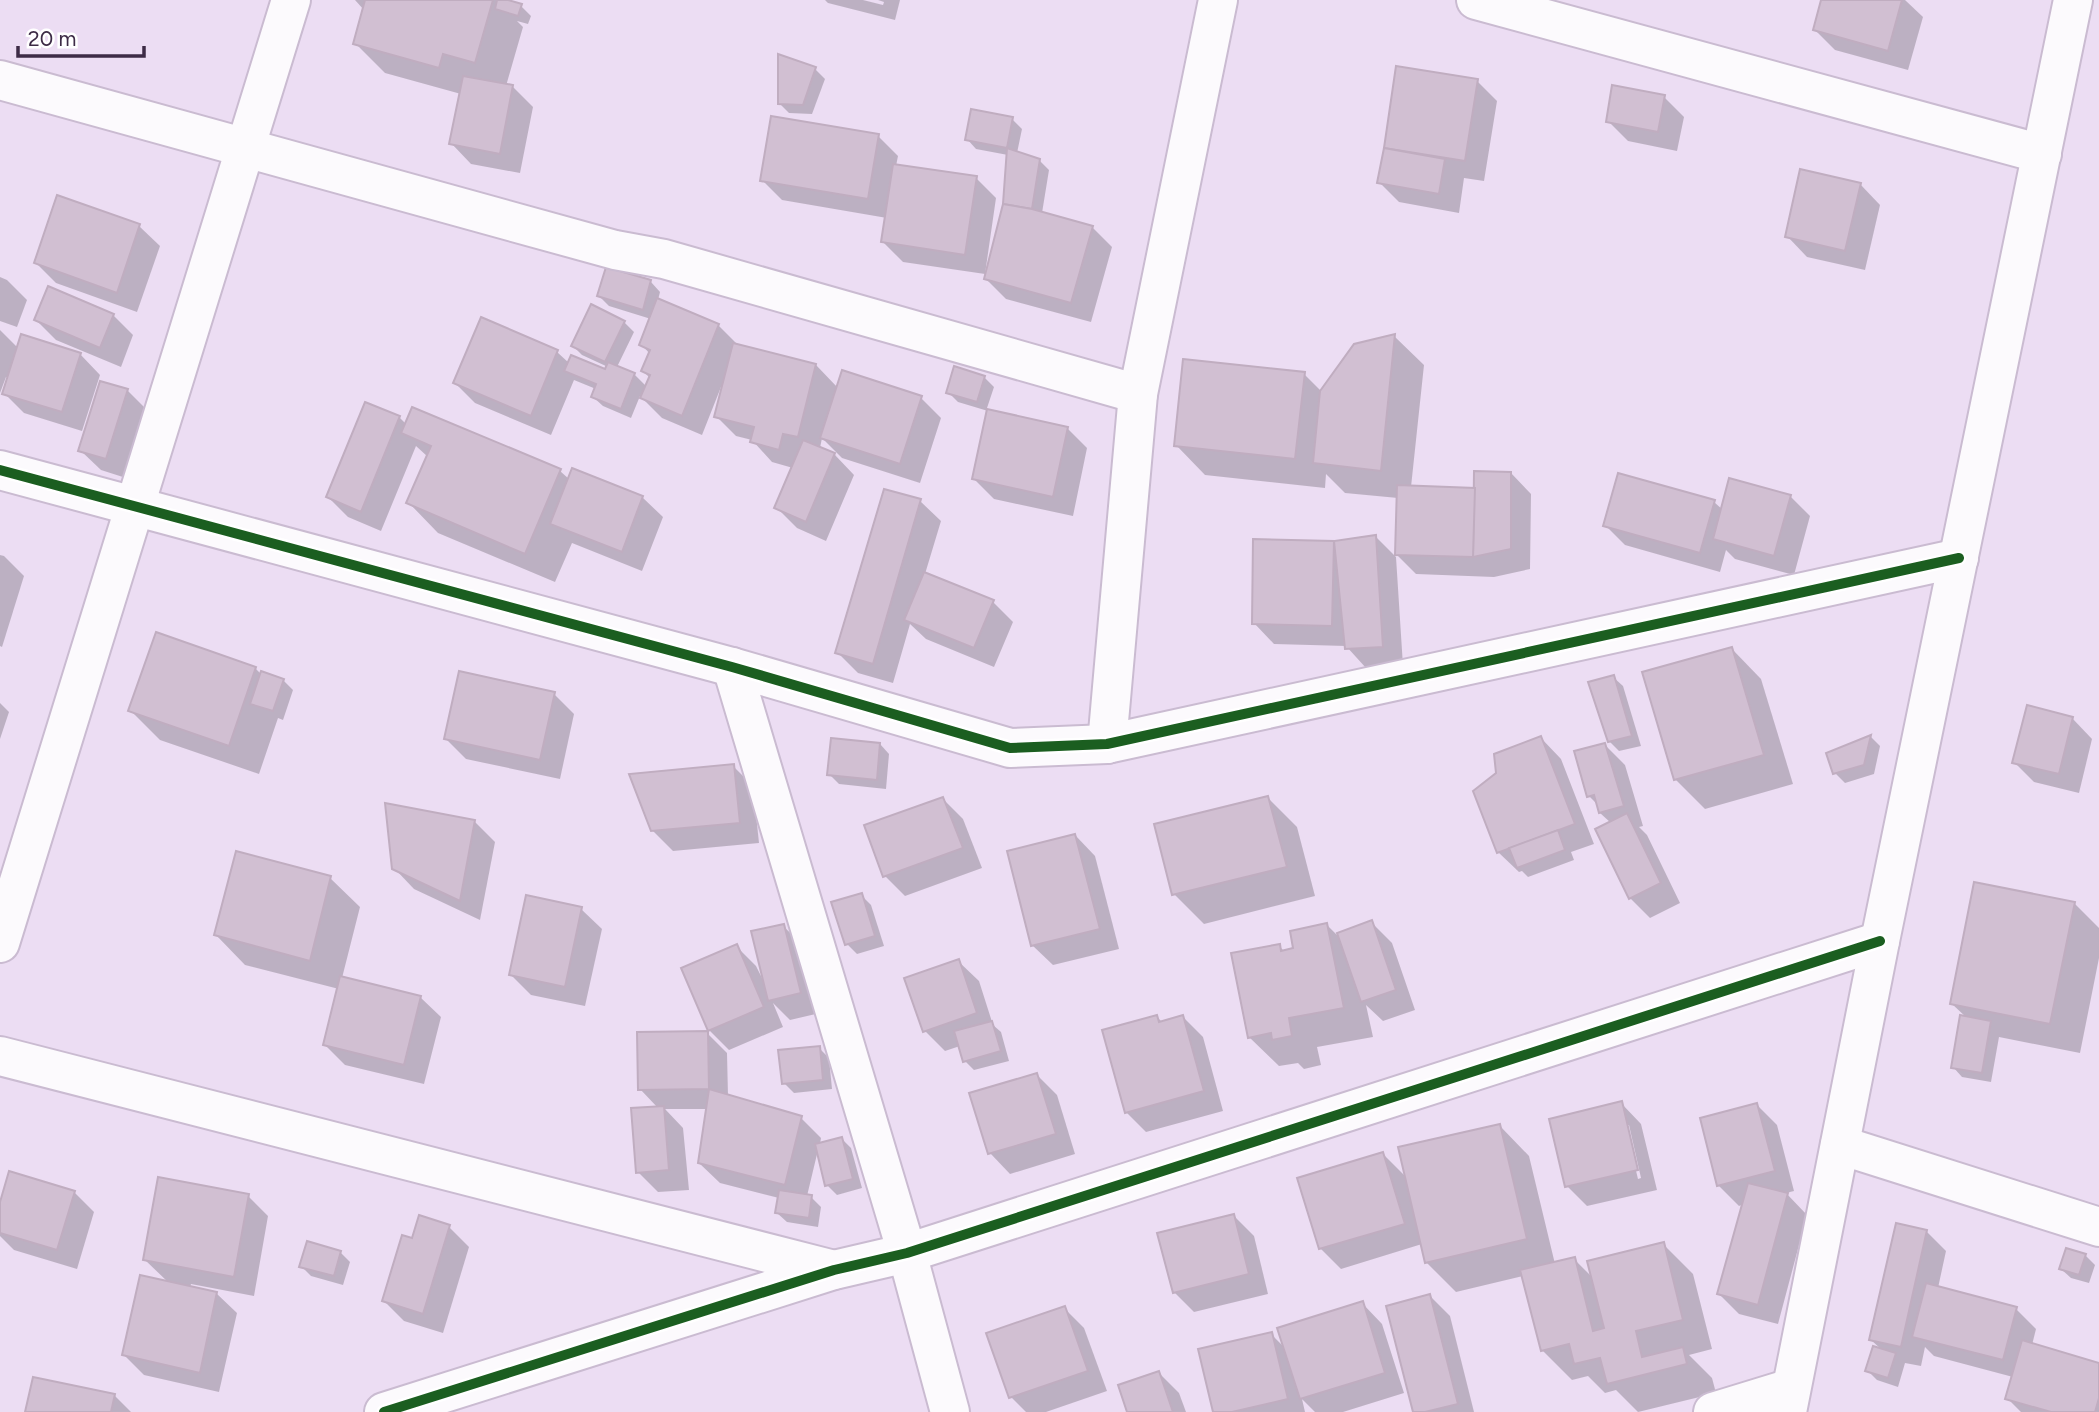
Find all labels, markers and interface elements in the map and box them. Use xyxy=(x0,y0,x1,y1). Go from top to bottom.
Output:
scale bar xyxy=(18,14,144,58)
text: 20 m xyxy=(28,26,76,51)

